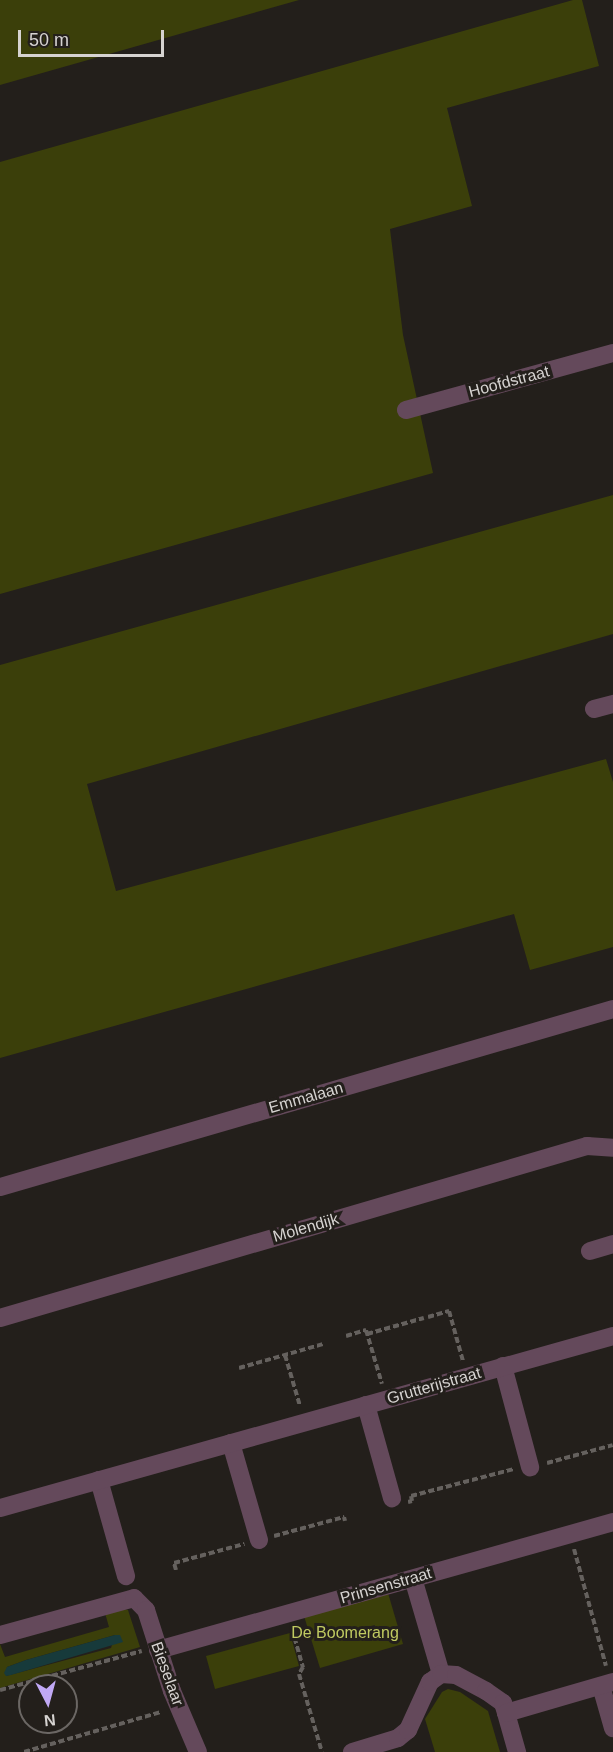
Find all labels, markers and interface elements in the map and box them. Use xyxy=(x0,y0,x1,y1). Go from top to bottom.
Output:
scale bar xyxy=(21,18,166,56)
text: 50 m xyxy=(29,30,69,50)
street label: Hoofdstraat xyxy=(467,362,551,402)
street label: Emmalaan xyxy=(267,1078,345,1118)
street label: Molendijk xyxy=(271,1209,341,1247)
street label: Grutterijstraat xyxy=(385,1363,483,1409)
street label: Prinsenstraat xyxy=(338,1564,434,1608)
park label: De Boomerang xyxy=(291,1623,399,1643)
street label: Bieselaar xyxy=(147,1639,187,1709)
north arrow xyxy=(18,1674,78,1734)
text: N xyxy=(43,1711,56,1729)

